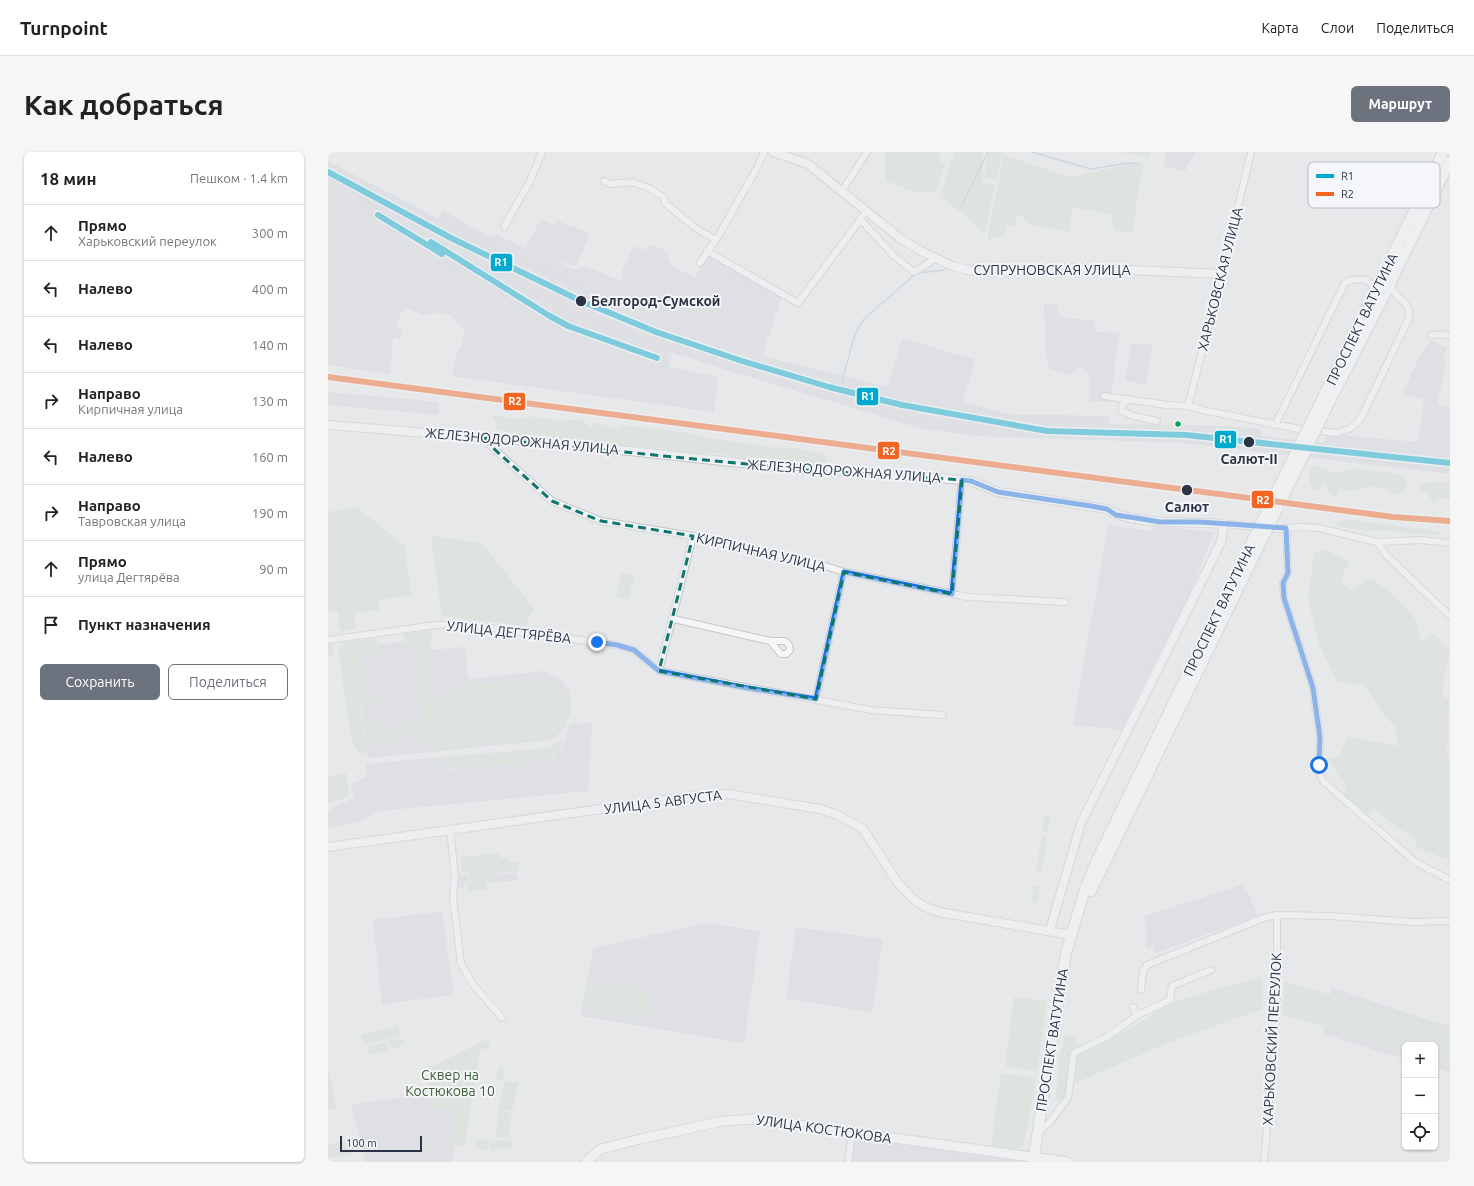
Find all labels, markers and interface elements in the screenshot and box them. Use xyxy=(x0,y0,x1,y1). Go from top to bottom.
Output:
text: Turnpoint xyxy=(20,17,108,39)
text: Карта xyxy=(1261,20,1299,36)
text: Слои xyxy=(1321,20,1354,36)
text: Поделиться xyxy=(1376,20,1454,36)
button: Маршрут xyxy=(1351,86,1450,122)
text: Как добраться xyxy=(24,89,223,120)
legend xyxy=(1308,162,1440,208)
text: 18 мин xyxy=(40,169,96,188)
text: R1 xyxy=(1341,170,1354,182)
text: Пешком · 1.4 km xyxy=(190,171,288,185)
text: R2 xyxy=(1341,188,1354,200)
street label: ХАРЬКОВСКАЯ УЛИЦА xyxy=(1194,205,1246,353)
text: Прямо xyxy=(78,217,127,234)
icon: ahead xyxy=(40,222,62,244)
text: 300 m xyxy=(252,226,288,240)
text: Харьковский переулок xyxy=(78,234,217,248)
street label: ПРОСПЕКТ ВАТУТИНА xyxy=(1323,250,1401,388)
line badge: R1 xyxy=(490,253,513,272)
text: R1 xyxy=(494,256,508,268)
street label: СУПРУНОВСКАЯ УЛИЦА xyxy=(973,262,1131,278)
icon: left xyxy=(40,278,62,300)
text: Налево xyxy=(78,280,133,297)
text: 400 m xyxy=(252,282,288,296)
place label: Белгород-Сумской xyxy=(591,293,720,309)
marker: Белгород-Сумской xyxy=(574,294,588,308)
icon: left xyxy=(40,334,62,356)
text: Налево xyxy=(78,336,133,353)
text: 140 m xyxy=(252,338,288,352)
text: Направо xyxy=(78,385,141,402)
line badge: R1 xyxy=(856,387,879,406)
icon: right xyxy=(40,390,62,412)
text: R1 xyxy=(861,390,875,402)
line badge: R2 xyxy=(503,392,526,411)
text: 130 m xyxy=(252,394,288,408)
text: R2 xyxy=(508,395,522,407)
text: Кирпичная улица xyxy=(78,402,183,416)
unlabelled marker xyxy=(1173,419,1183,429)
street label: ЖЕЛЕЗНОДОРОЖНАЯ УЛИЦА xyxy=(424,425,620,457)
line badge: R1 xyxy=(1214,430,1237,449)
text: R1 xyxy=(1219,433,1233,445)
marker: Салют-II xyxy=(1242,435,1256,449)
line badge: R2 xyxy=(877,441,900,460)
text: R2 xyxy=(882,445,896,457)
icon: left xyxy=(40,446,62,468)
text: Налево xyxy=(78,448,133,465)
text: 160 m xyxy=(252,450,288,464)
place label: Салют-II xyxy=(1220,451,1278,467)
street label: ЖЕЛЕЗНОДОРОЖНАЯ УЛИЦА xyxy=(746,456,942,486)
marker: Салют xyxy=(1180,483,1194,497)
line badge: R2 xyxy=(1251,490,1274,509)
text: R2 xyxy=(1256,494,1270,506)
text: Направо xyxy=(78,497,141,514)
place label: Салют xyxy=(1165,499,1209,515)
icon: right xyxy=(40,502,62,524)
text: 190 m xyxy=(252,506,288,520)
text: Тавровская улица xyxy=(78,514,186,528)
street label: КИРПИЧНАЯ УЛИЦА xyxy=(695,529,827,575)
street label: ПРОСПЕКТ ВАТУТИНА xyxy=(1180,541,1258,679)
text: Прямо xyxy=(78,553,127,570)
icon: ahead xyxy=(40,558,62,580)
text: 90 m xyxy=(259,562,288,576)
text: улица Дегтярёва xyxy=(78,570,180,584)
icon: arrive xyxy=(40,614,62,636)
text: Пункт назначения xyxy=(78,616,211,633)
street label: УЛИЦА ДЕГТЯРЁВА xyxy=(446,618,572,646)
route end xyxy=(588,633,606,651)
button: Сохранить xyxy=(40,664,160,700)
button: Поделиться xyxy=(168,664,288,700)
route start xyxy=(1310,756,1328,774)
street label: УЛИЦА 5 АВГУСТА xyxy=(603,787,723,817)
street label: ХАРЬКОВСКИЙ ПЕРЕУЛОК xyxy=(1258,952,1285,1126)
street label: ПРОСПЕКТ ВАТУТИНА xyxy=(1033,967,1071,1113)
map controls xyxy=(1402,1042,1438,1150)
button: + xyxy=(1402,1042,1438,1078)
park label: Сквер на Костюкова 10 xyxy=(405,1067,495,1099)
button: − xyxy=(1402,1078,1438,1114)
street label: УЛИЦА КОСТЮКОВА xyxy=(755,1112,893,1146)
button: locate xyxy=(1402,1114,1438,1150)
scale bar xyxy=(340,1134,422,1153)
text: 100 m xyxy=(346,1137,377,1149)

